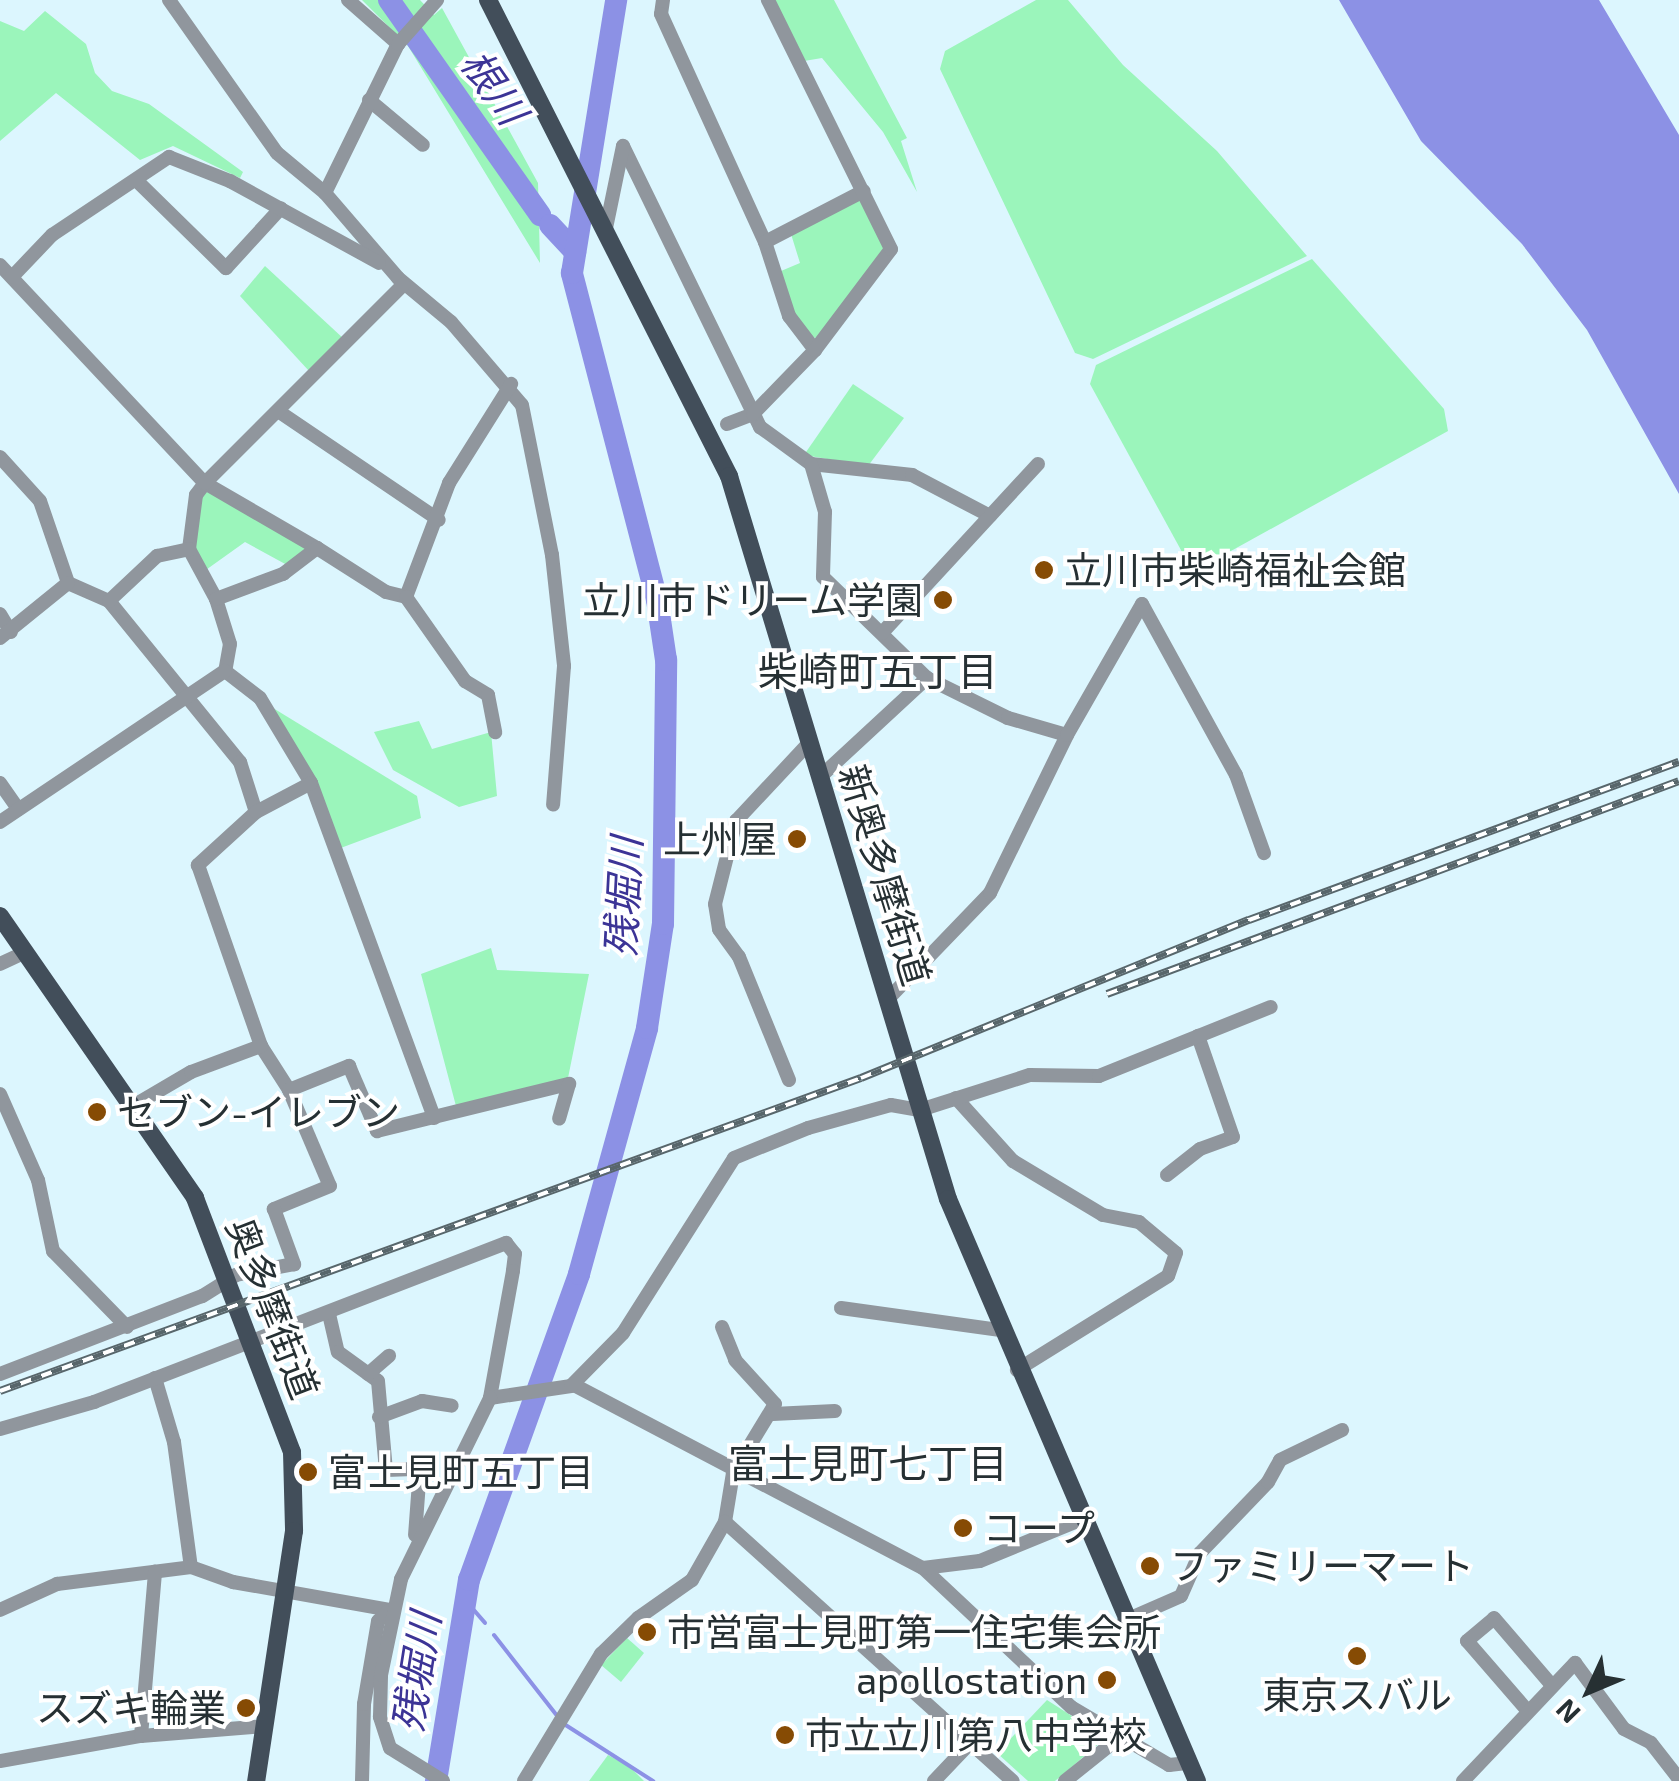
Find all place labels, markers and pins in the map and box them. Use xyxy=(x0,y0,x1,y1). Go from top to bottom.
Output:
place label: 立川市柴崎福祉会館 xyxy=(1064,547,1406,593)
marker: 立川市柴崎福祉会館 xyxy=(1033,559,1055,581)
place label: 立川市ドリーム学園 xyxy=(581,577,923,623)
marker: 立川市ドリーム学園 xyxy=(932,589,954,611)
place label: 上州屋 xyxy=(663,816,777,862)
marker: 上州屋 xyxy=(786,828,808,850)
place label: セブン-イレブン xyxy=(117,1089,400,1135)
marker: セブン-イレブン xyxy=(86,1101,108,1123)
place label: 富士見町五丁目 xyxy=(328,1449,594,1495)
marker: 富士見町五丁目 xyxy=(297,1461,319,1483)
place label: コープ xyxy=(983,1505,1097,1551)
marker: コープ xyxy=(952,1517,974,1539)
place label: ファミリーマート xyxy=(1170,1543,1474,1589)
marker: ファミリーマート xyxy=(1139,1555,1161,1577)
place label: 市営富士見町第一住宅集会所 xyxy=(667,1609,1161,1655)
marker: 市営富士見町第一住宅集会所 xyxy=(636,1621,658,1643)
marker: 東京スバル xyxy=(1346,1645,1368,1667)
place label: apollostation xyxy=(856,1657,1087,1703)
marker: apollostation xyxy=(1096,1669,1118,1691)
place label: 東京スバル xyxy=(1262,1672,1452,1718)
place label: スズキ輪業 xyxy=(36,1685,226,1731)
marker: スズキ輪業 xyxy=(235,1697,257,1719)
place label: 市立立川第八中学校 xyxy=(805,1712,1147,1758)
marker: 市立立川第八中学校 xyxy=(774,1724,796,1746)

